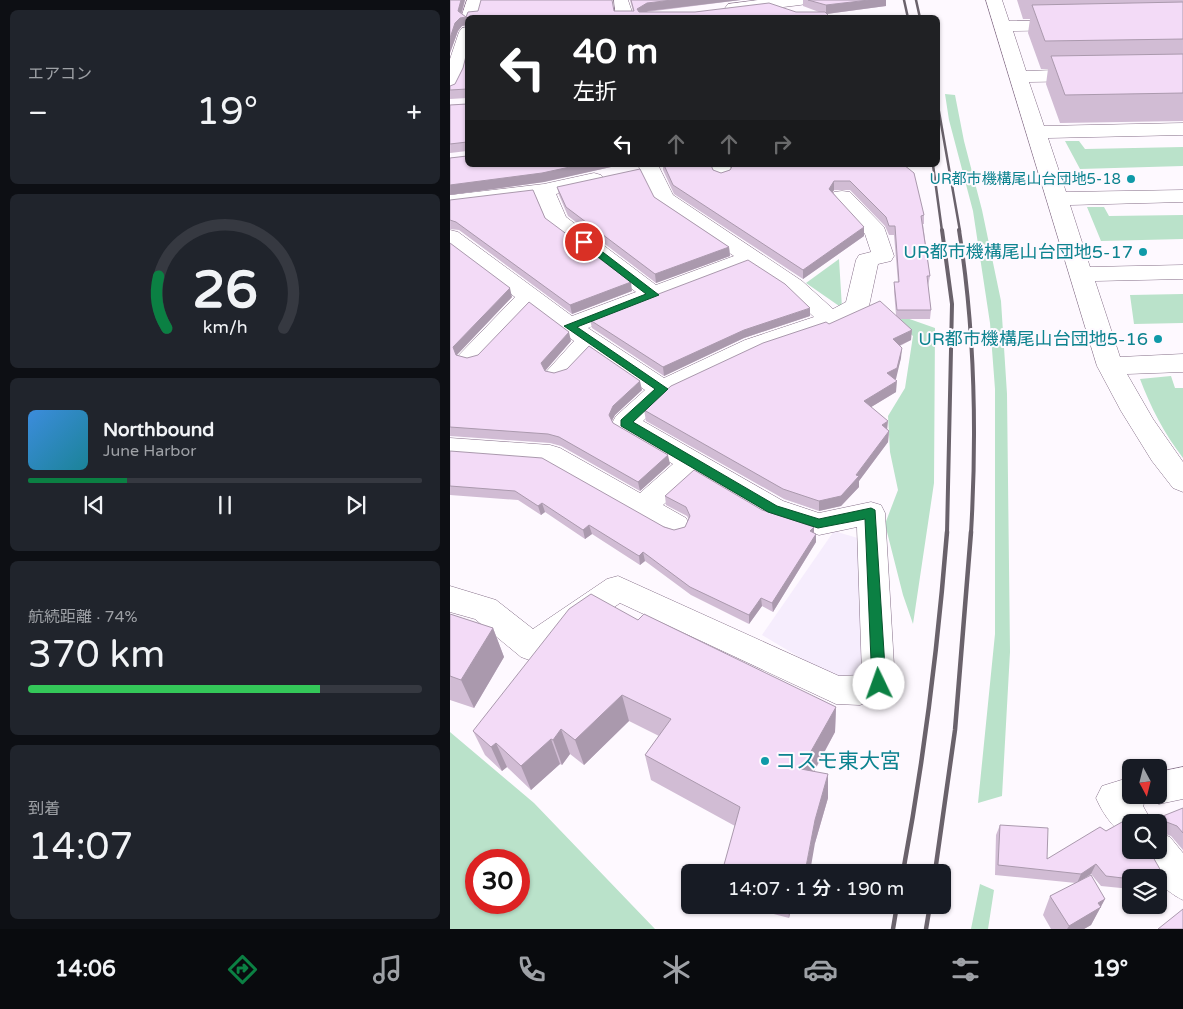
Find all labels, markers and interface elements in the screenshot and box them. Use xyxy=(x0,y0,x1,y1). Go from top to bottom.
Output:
text: 40 m xyxy=(573,31,658,73)
icon: left xyxy=(490,35,555,100)
text: エアコン xyxy=(28,64,92,84)
text: 左折 xyxy=(573,79,617,105)
text: 19° xyxy=(196,89,258,135)
text: − xyxy=(28,96,48,130)
text: + xyxy=(406,96,422,130)
icon: left xyxy=(609,130,637,158)
icon: ahead xyxy=(662,130,690,158)
icon: ahead xyxy=(715,130,743,158)
icon: right xyxy=(768,130,796,158)
place label: UR都市機構尾山台団地5-18 xyxy=(930,170,1121,188)
marker: UR都市機構尾山台団地5-18 xyxy=(1125,173,1137,185)
pin xyxy=(563,221,605,263)
icon: arrive xyxy=(570,228,598,256)
place label: UR都市機構尾山台団地5-17 xyxy=(903,241,1133,263)
marker: UR都市機構尾山台団地5-17 xyxy=(1137,246,1149,258)
text: 26 xyxy=(192,259,258,322)
text: km/h xyxy=(203,317,247,338)
place label: UR都市機構尾山台団地5-16 xyxy=(918,328,1148,350)
marker: UR都市機構尾山台団地5-16 xyxy=(1152,333,1164,345)
text: Northbound xyxy=(103,419,214,441)
text: June Harbor xyxy=(103,441,196,461)
icon: previous xyxy=(80,491,108,519)
icon: pause xyxy=(211,491,239,519)
icon: next xyxy=(342,491,370,519)
text: 航続距離 · 74% xyxy=(28,607,138,627)
text: 370 km xyxy=(28,632,165,678)
position arrow xyxy=(852,657,904,709)
place label: コスモ東大宮 xyxy=(775,749,901,774)
marker: コスモ東大宮 xyxy=(759,755,771,767)
north arrow xyxy=(1122,759,1168,804)
map controls xyxy=(1122,759,1167,914)
text: 到着 xyxy=(28,799,60,819)
button: search xyxy=(1122,814,1167,859)
text: 14:07 xyxy=(28,824,133,870)
speed limit sign: 30 xyxy=(465,849,530,914)
button: layers xyxy=(1122,869,1167,914)
text: 14:07 · 1 分 · 190 m xyxy=(728,878,904,900)
icon: directions xyxy=(225,952,260,987)
icon: music xyxy=(370,952,405,987)
icon: phone xyxy=(514,952,549,987)
icon: climate xyxy=(659,952,694,987)
icon: car xyxy=(803,952,838,987)
icon: filters xyxy=(948,952,983,987)
text: 14:06 xyxy=(55,956,116,982)
text: 19° xyxy=(1092,956,1128,982)

